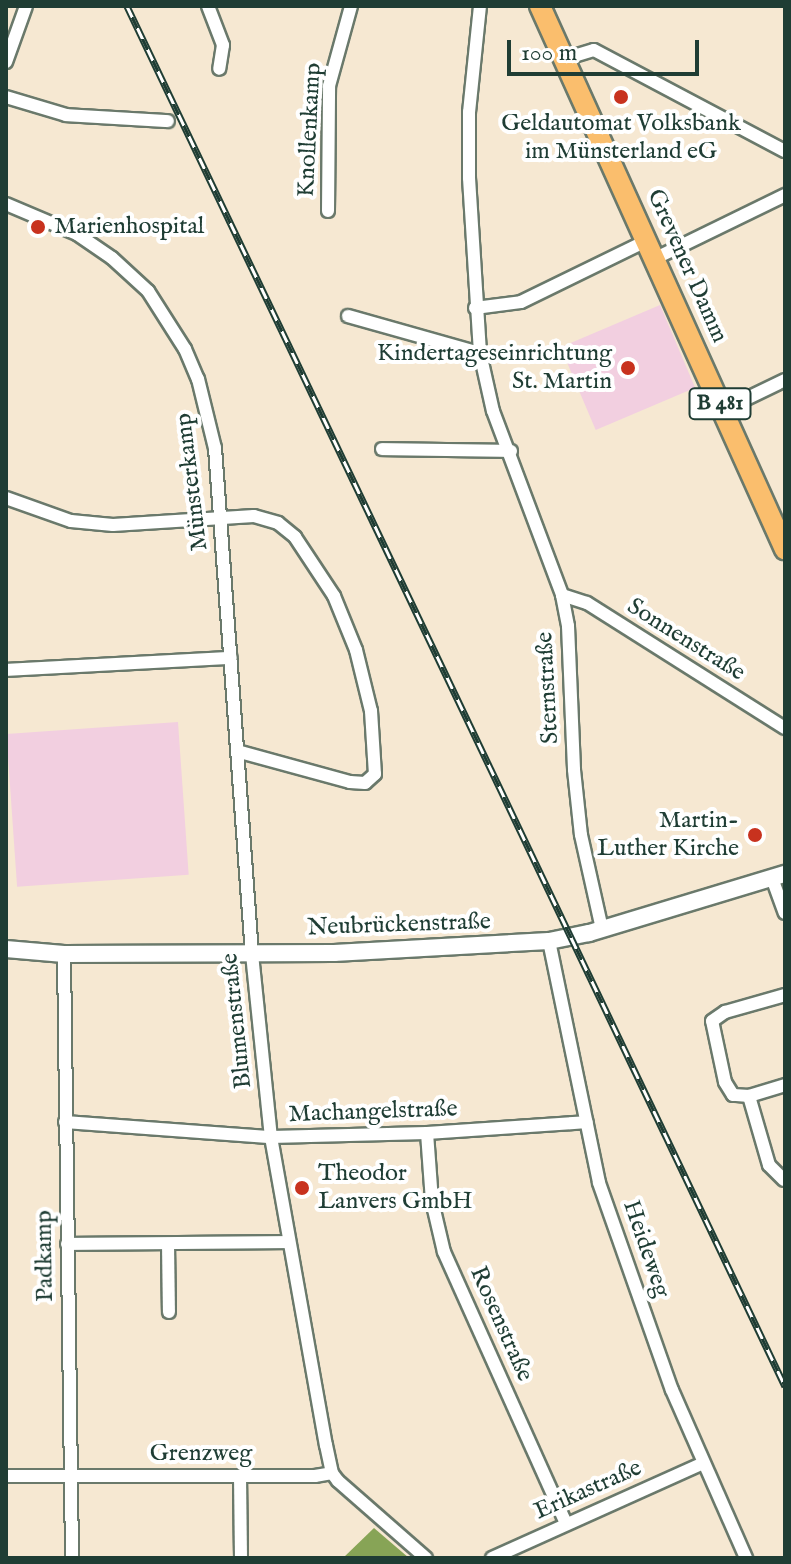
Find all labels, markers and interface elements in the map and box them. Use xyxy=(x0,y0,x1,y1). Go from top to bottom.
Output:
scale bar xyxy=(511,24,703,74)
text: 100 m xyxy=(521,38,577,69)
street label: Knollenkamp xyxy=(292,62,328,198)
marker: Geldautomat Volksbank im Münsterland eG xyxy=(612,88,630,106)
place label: Geldautomat Volksbank im Münsterland eG xyxy=(501,110,741,166)
street label: Grevener Damm xyxy=(640,185,734,347)
place label: Marienhospital xyxy=(54,213,204,241)
marker: Marienhospital xyxy=(29,218,47,236)
place label: Kindertageseinrichtung St. Martin xyxy=(377,340,612,396)
marker: Kindertageseinrichtung St. Martin xyxy=(619,359,637,377)
road number: B 481 xyxy=(688,386,752,422)
street label: Münsterkamp xyxy=(169,411,215,553)
street label: Sonnenstraße xyxy=(622,592,750,688)
street label: Sternstraße xyxy=(531,631,565,745)
place label: Martin- Luther Kirche xyxy=(597,807,739,863)
marker: Martin- Luther Kirche xyxy=(746,826,764,844)
street label: Neubrückenstraße xyxy=(307,907,491,943)
street label: Blumenstraße xyxy=(216,952,258,1090)
street label: Machangelstraße xyxy=(288,1095,458,1129)
place label: Theodor Lanvers GmbH xyxy=(318,1160,473,1216)
marker: Theodor Lanvers GmbH xyxy=(293,1179,311,1197)
street label: Heideweg xyxy=(616,1196,676,1302)
street label: Padkamp xyxy=(30,1210,60,1302)
street label: Rosenstraße xyxy=(463,1262,539,1386)
street label: Grenzweg xyxy=(150,1440,252,1468)
street label: Erikastraße xyxy=(530,1454,646,1526)

